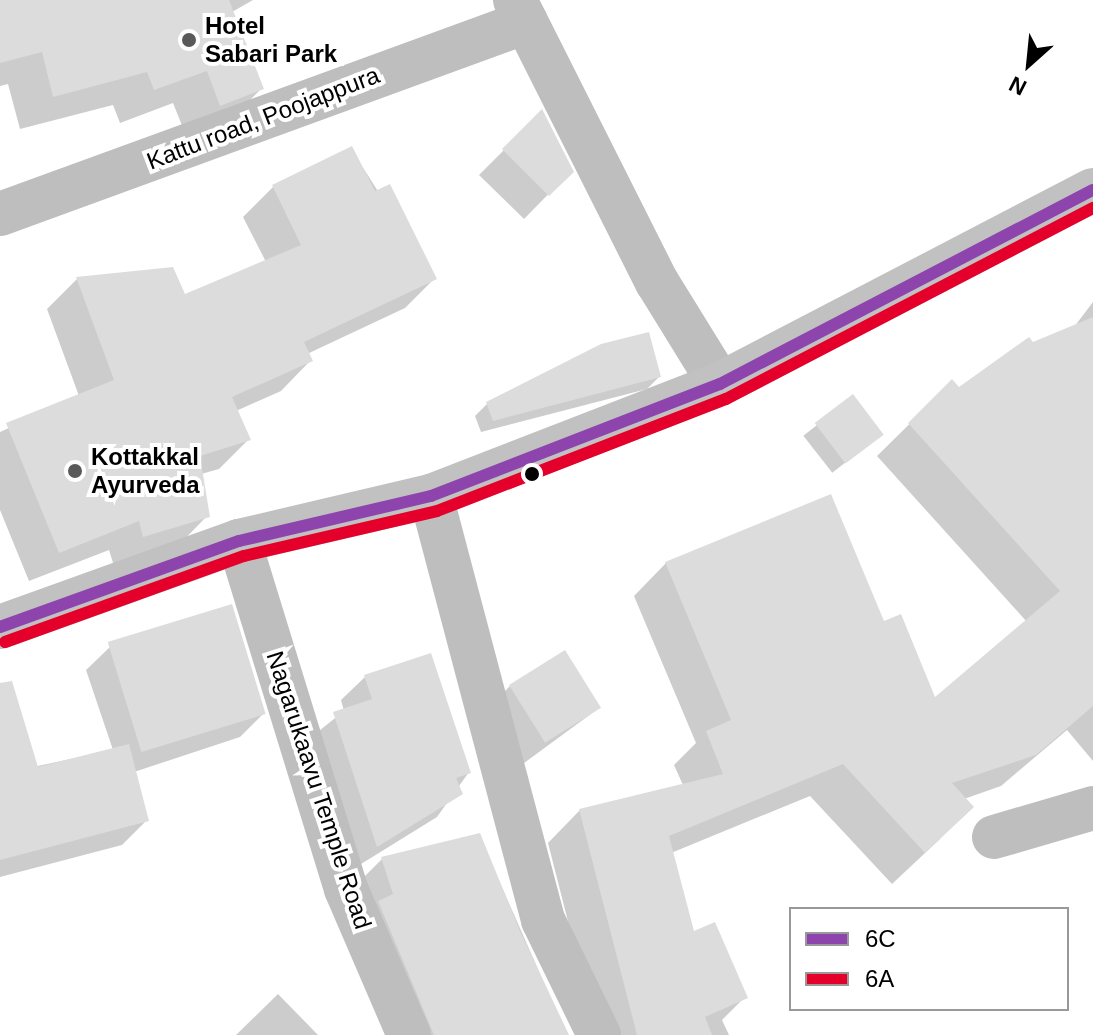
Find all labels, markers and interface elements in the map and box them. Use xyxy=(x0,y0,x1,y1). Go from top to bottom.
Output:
place label: Hotel Sabari Park xyxy=(205,12,337,68)
north arrow xyxy=(989,24,1069,104)
marker: Hotel Sabari Park xyxy=(180,31,198,49)
street label: Kattu road, Poojappura xyxy=(143,60,383,176)
text: N xyxy=(1005,71,1031,101)
place label: Kottakkal Ayurveda xyxy=(91,443,199,499)
marker: Kottakkal Ayurveda xyxy=(66,462,84,480)
unlabelled marker xyxy=(524,466,540,482)
street label: Nagarukaavu Temple Road xyxy=(260,647,378,933)
legend xyxy=(789,907,1069,1011)
text: 6C xyxy=(865,925,896,952)
text: 6A xyxy=(865,965,894,992)

